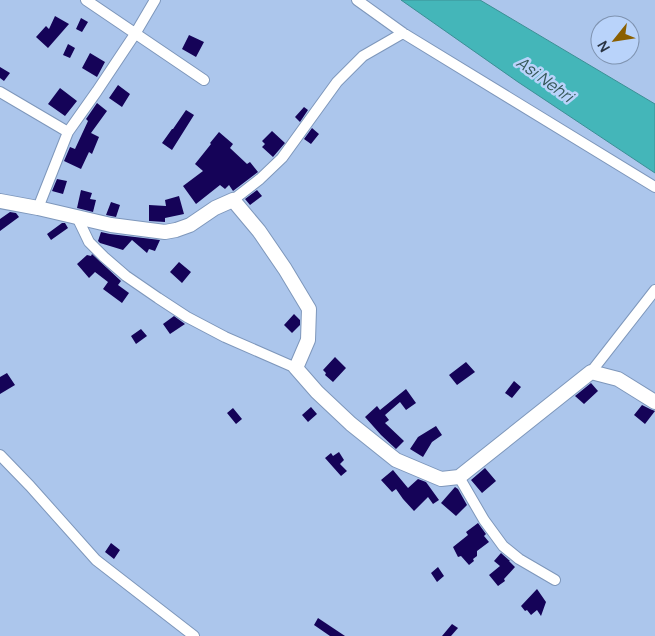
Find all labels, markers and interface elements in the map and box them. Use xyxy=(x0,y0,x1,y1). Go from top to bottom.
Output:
north arrow xyxy=(590,15,640,65)
text: N xyxy=(593,38,614,56)
water label: Asi Nehri xyxy=(512,51,579,108)

